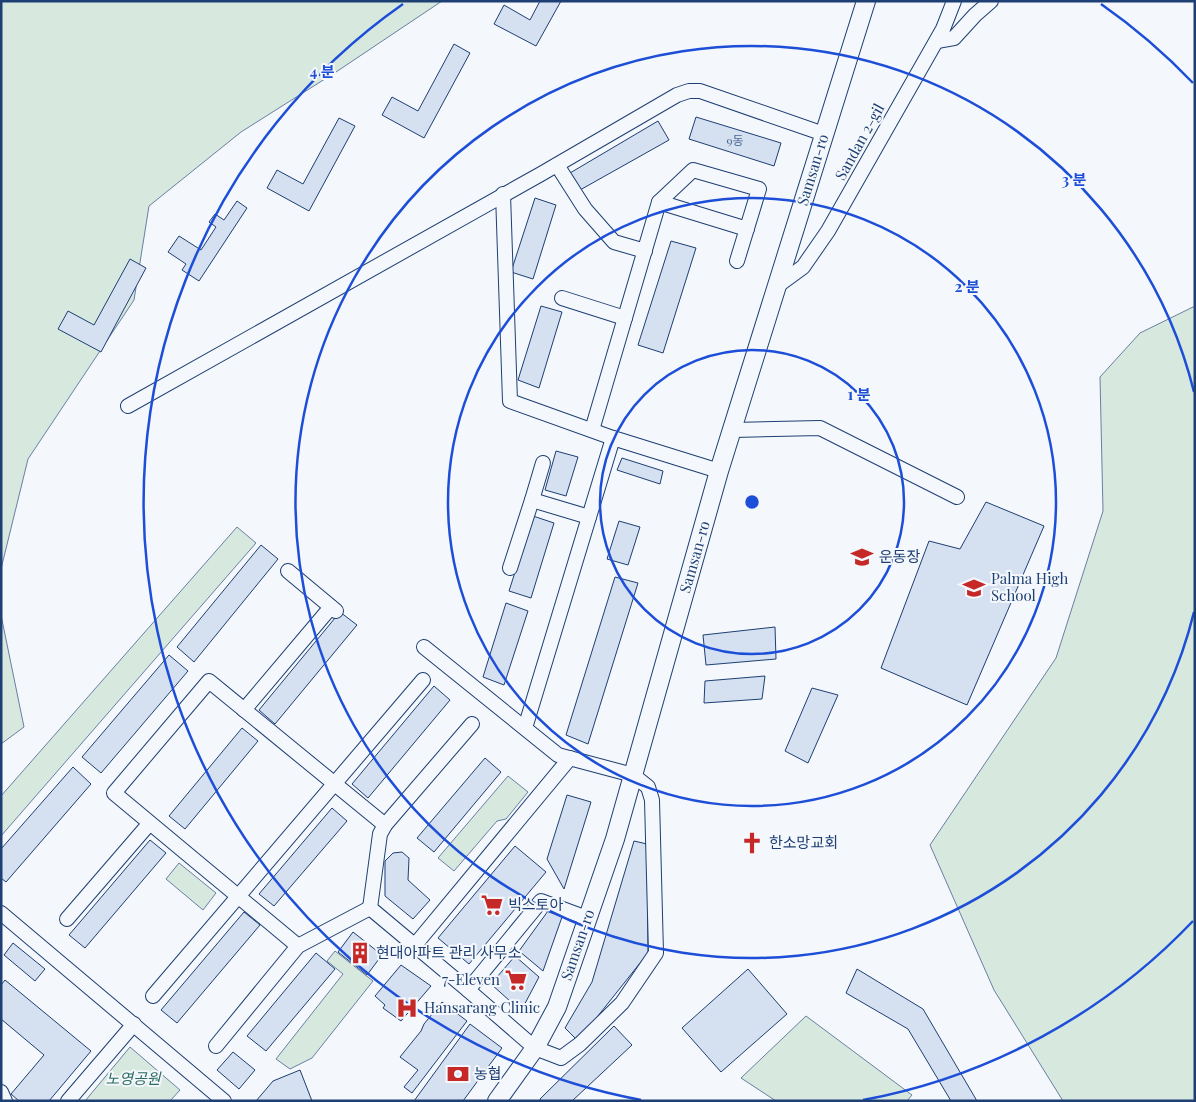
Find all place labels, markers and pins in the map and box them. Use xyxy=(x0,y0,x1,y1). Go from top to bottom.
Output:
centre of rings xyxy=(743,493,761,511)
school or university icon: 운동장 xyxy=(849,544,875,570)
place label: 운동장 xyxy=(879,546,921,566)
place label: Palma High School xyxy=(991,568,1068,605)
school or university icon: Palma High School xyxy=(961,575,987,601)
church icon: 한소망교회 xyxy=(739,830,765,856)
place label: 한소망교회 xyxy=(769,832,838,852)
supermarket icon: 빅스토아 xyxy=(479,892,505,918)
place label: 빅스토아 xyxy=(508,894,563,914)
building icon: 현대아파트 관리 사무소 xyxy=(347,940,373,966)
place label: 현대아파트 관리 사무소 xyxy=(376,942,522,962)
supermarket icon: 7-Eleven xyxy=(503,967,529,993)
place label: 7-Eleven xyxy=(442,969,500,989)
hospital icon: Hansarang Clinic xyxy=(394,995,420,1021)
place label: Hansarang Clinic xyxy=(424,997,540,1017)
bank icon: 농협 xyxy=(445,1061,471,1087)
place label: 농협 xyxy=(474,1063,502,1083)

